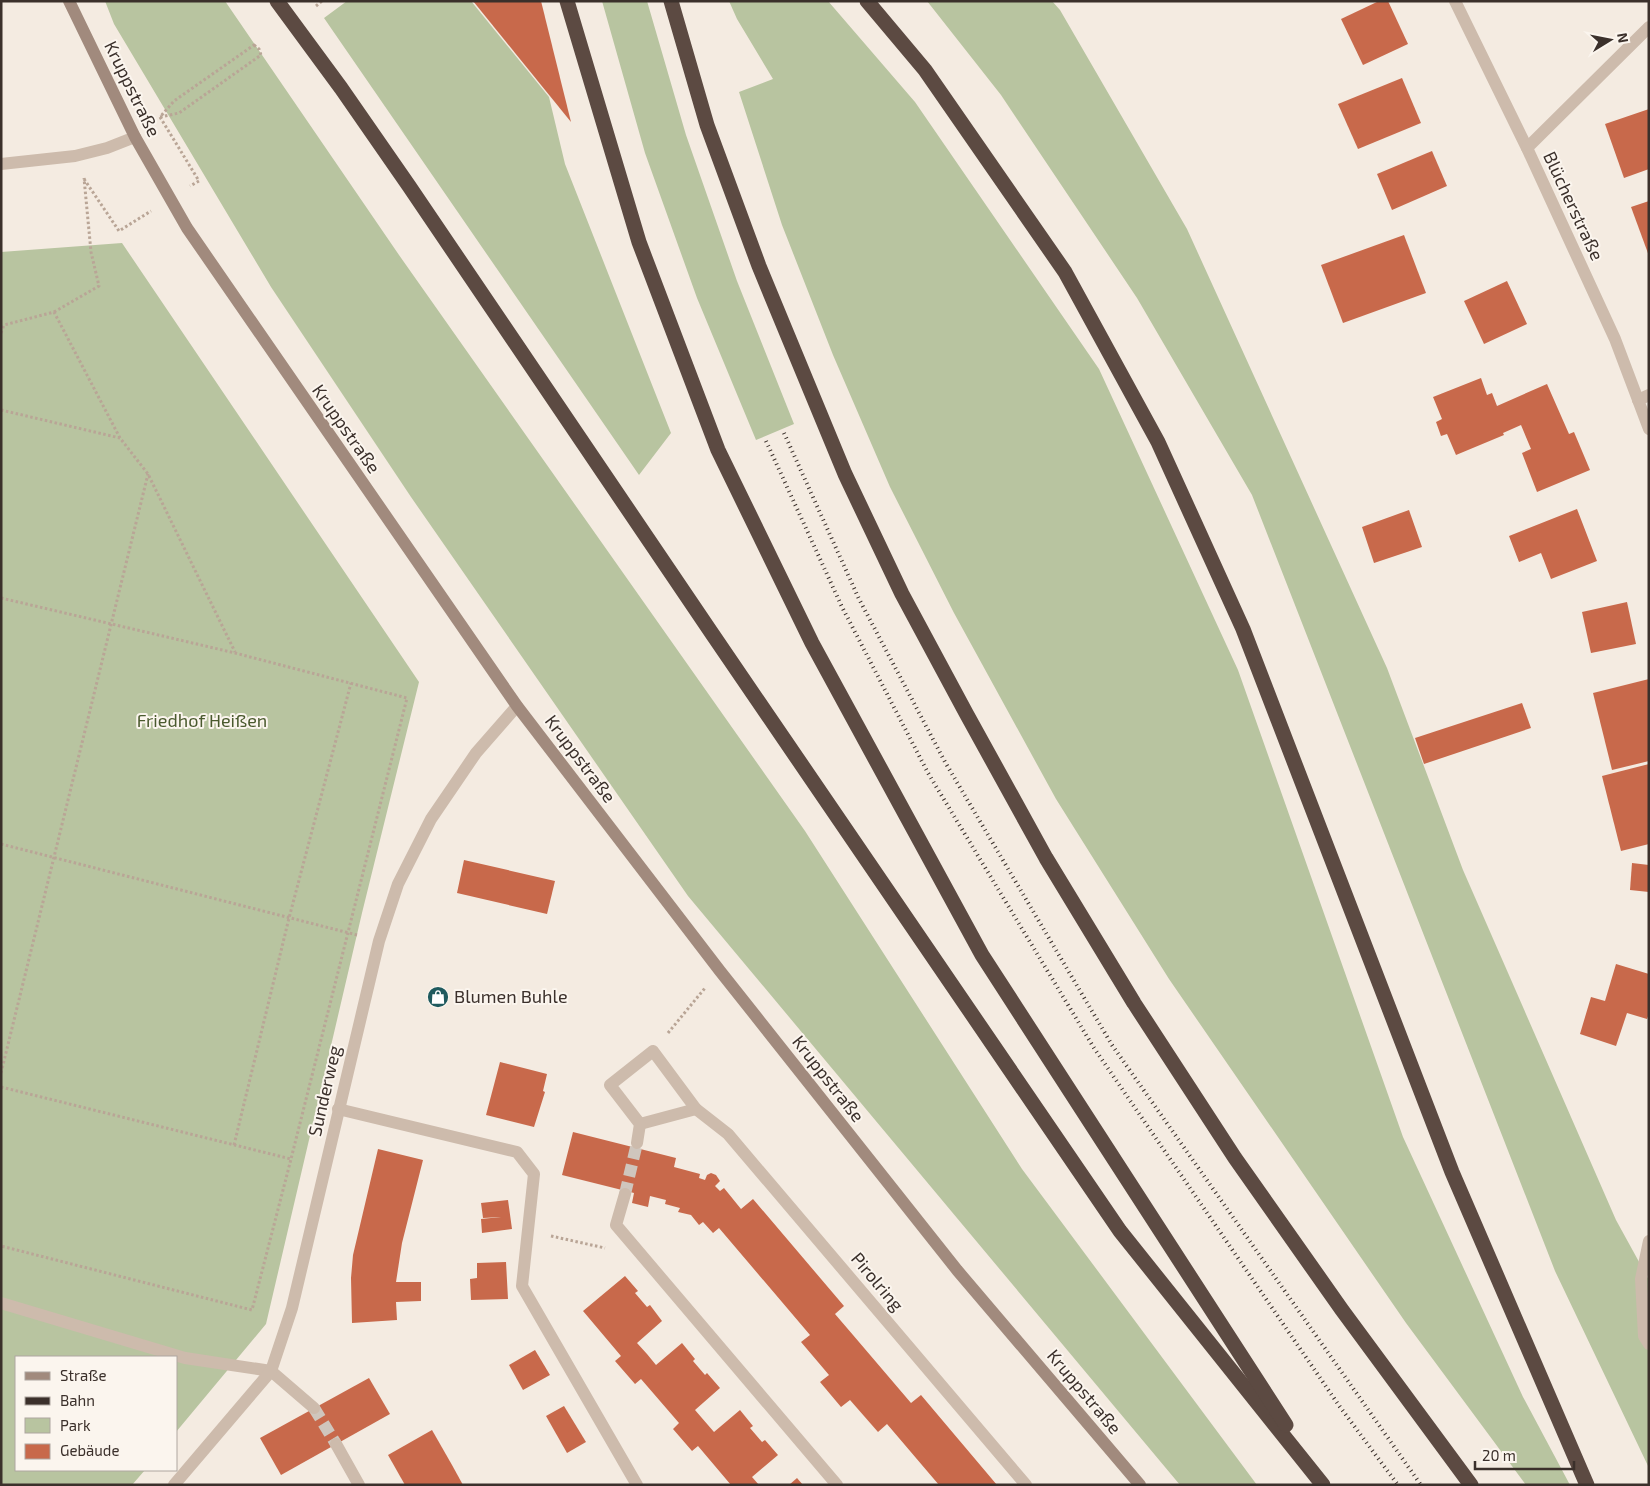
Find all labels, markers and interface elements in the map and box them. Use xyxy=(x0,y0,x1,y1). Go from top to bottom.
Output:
north arrow xyxy=(1585,15,1635,65)
text: N xyxy=(1614,31,1633,44)
street label: Kruppstraße xyxy=(100,37,166,140)
street label: Blücherstraße xyxy=(1539,148,1609,264)
street label: Kruppstraße xyxy=(308,380,386,477)
park label: Friedhof Heißen xyxy=(137,709,267,731)
street label: Kruppstraße xyxy=(541,710,621,807)
shop icon: Blumen Buhle xyxy=(426,985,450,1009)
place label: Blumen Buhle xyxy=(454,985,568,1007)
street label: Kruppstraße xyxy=(788,1031,869,1126)
street label: Sunderweg xyxy=(303,1043,345,1138)
street label: Pirolring xyxy=(847,1248,909,1315)
street label: Kruppstraße xyxy=(1043,1344,1127,1438)
legend xyxy=(15,1356,178,1471)
text: Straße xyxy=(60,1366,106,1384)
text: Bahn xyxy=(60,1391,95,1409)
text: Park xyxy=(60,1416,91,1434)
scale bar xyxy=(1475,1438,1574,1470)
text: Gebäude xyxy=(60,1441,119,1459)
text: 20 m xyxy=(1482,1446,1516,1464)

